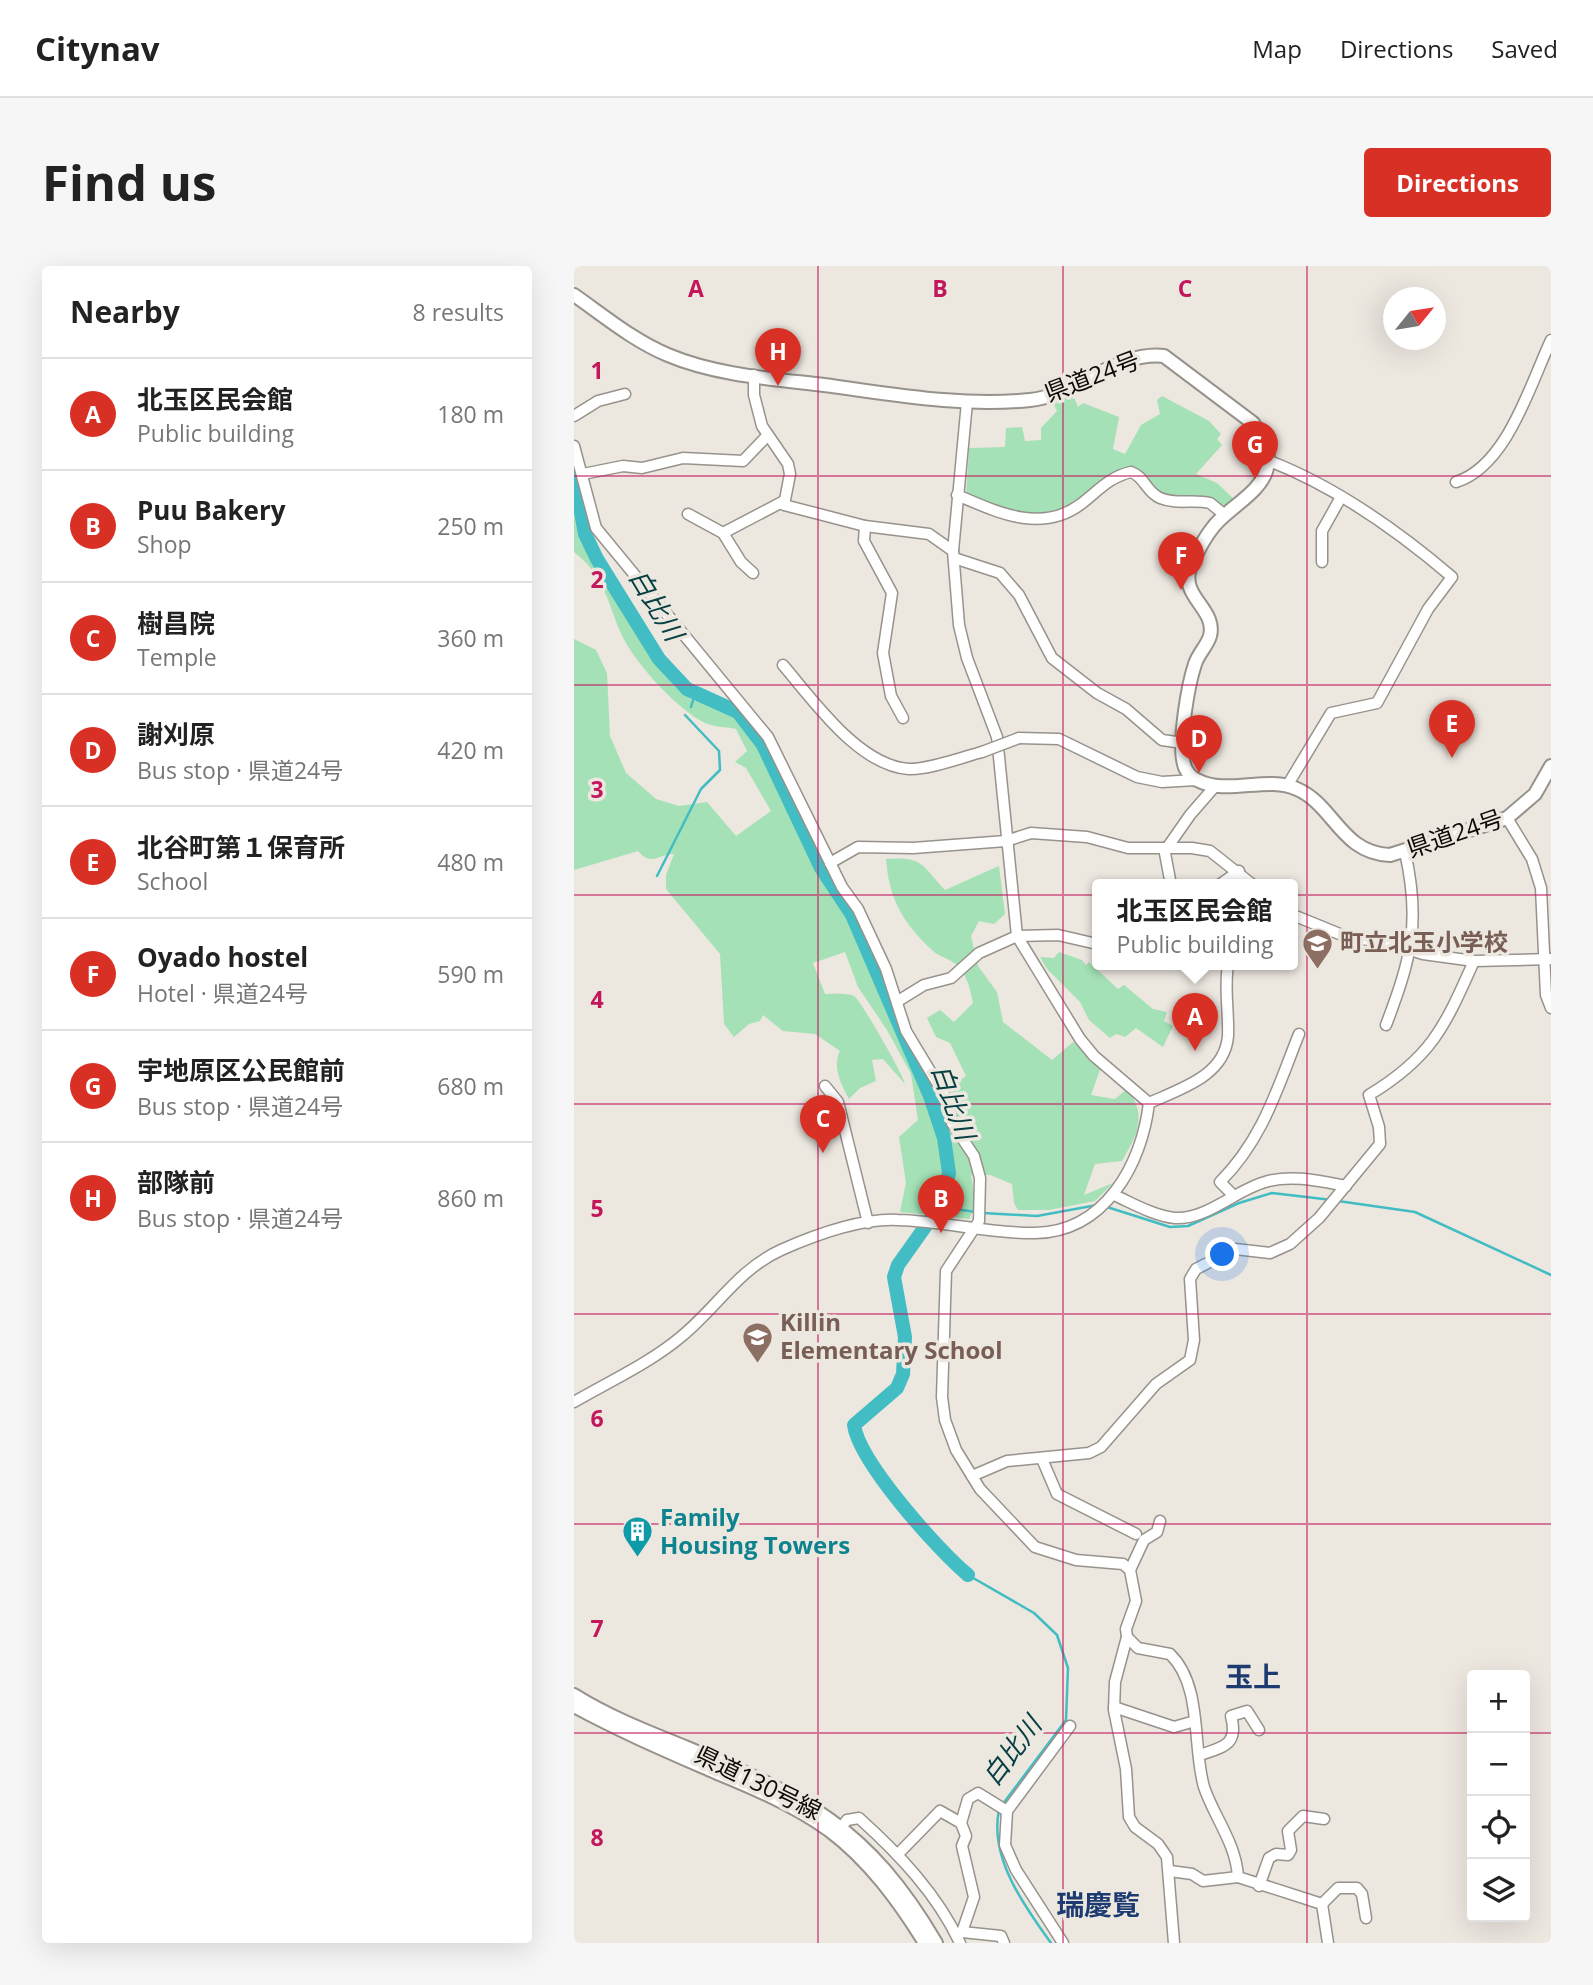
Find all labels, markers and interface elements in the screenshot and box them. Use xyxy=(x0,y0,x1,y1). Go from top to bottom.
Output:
text: Citynav xyxy=(35,26,160,71)
text: Map xyxy=(1252,32,1302,65)
text: Directions xyxy=(1340,32,1453,65)
text: Saved xyxy=(1491,32,1558,65)
button: Directions xyxy=(1364,148,1551,217)
text: Find us xyxy=(42,149,216,215)
text: A xyxy=(688,272,704,304)
text: B xyxy=(932,272,948,304)
text: C xyxy=(1178,272,1192,304)
north arrow xyxy=(1383,287,1446,350)
text: Nearby xyxy=(70,291,180,332)
text: 8 results xyxy=(413,296,504,328)
pin: H xyxy=(755,328,801,386)
street label: 県道24号 xyxy=(1039,342,1144,409)
text: 1 xyxy=(590,354,604,386)
text: 北玉区民会館 xyxy=(137,381,293,417)
text: A xyxy=(85,398,101,430)
text: 180 m xyxy=(437,398,504,430)
text: Public building xyxy=(137,417,294,449)
pin: G xyxy=(1232,421,1278,479)
text: Puu Bakery xyxy=(137,492,286,528)
text: B xyxy=(85,510,101,542)
text: 250 m xyxy=(437,510,504,542)
text: Shop xyxy=(137,528,192,560)
pin: F xyxy=(1158,532,1204,590)
water label: 白比川 xyxy=(621,562,694,650)
text: 2 xyxy=(590,563,604,595)
text: 樹昌院 xyxy=(137,605,215,641)
text: C xyxy=(86,622,100,654)
text: 360 m xyxy=(437,622,504,654)
text: Temple xyxy=(137,641,217,673)
pin: E xyxy=(1429,700,1475,758)
pin: D xyxy=(1176,715,1222,773)
text: 謝刈原 xyxy=(137,716,215,752)
text: D xyxy=(84,734,102,766)
text: 420 m xyxy=(437,734,504,766)
text: Bus stop · 県道24号 xyxy=(137,754,343,786)
text: 3 xyxy=(590,773,604,805)
street label: 県道24号 xyxy=(1402,801,1507,864)
text: 北谷町第１保育所 xyxy=(137,829,345,865)
text: E xyxy=(87,846,99,878)
text: 480 m xyxy=(437,846,504,878)
text: School xyxy=(137,865,208,897)
popup xyxy=(1092,879,1298,970)
text: 北玉区民会館 xyxy=(1117,892,1273,928)
place label: 町立北玉小学校 xyxy=(1340,925,1508,958)
school or university icon: 町立北玉小学校 xyxy=(1300,926,1334,970)
text: Public building xyxy=(1117,928,1273,960)
text: Oyado hostel xyxy=(137,939,308,975)
text: F xyxy=(87,958,99,990)
text: 590 m xyxy=(437,958,504,990)
text: Hotel · 県道24号 xyxy=(137,977,308,1009)
text: 4 xyxy=(590,983,604,1015)
pin: A xyxy=(1172,993,1218,1051)
text: 宇地原区公民館前 xyxy=(137,1052,345,1088)
water label: 白比川 xyxy=(924,1059,985,1147)
text: G xyxy=(85,1070,101,1102)
text: 680 m xyxy=(437,1070,504,1102)
text: Bus stop · 県道24号 xyxy=(137,1090,343,1122)
pin: C xyxy=(800,1095,846,1153)
text: 部隊前 xyxy=(137,1164,215,1200)
pin: B xyxy=(918,1175,964,1233)
text: H xyxy=(84,1182,102,1214)
text: 860 m xyxy=(437,1182,504,1214)
text: 5 xyxy=(590,1192,604,1224)
text: Bus stop · 県道24号 xyxy=(137,1202,343,1234)
your location xyxy=(1205,1237,1239,1271)
place label: Killin Elementary School xyxy=(780,1305,1003,1366)
school or university icon: Killin Elementary School xyxy=(740,1320,774,1364)
text: 6 xyxy=(590,1402,604,1434)
place label: Family Housing Towers xyxy=(660,1500,850,1561)
building icon: Family Housing Towers xyxy=(620,1515,654,1559)
text: 7 xyxy=(590,1612,604,1644)
district label: 玉上 xyxy=(1225,1657,1281,1695)
map controls xyxy=(1467,1670,1530,1922)
button: + xyxy=(1467,1670,1530,1733)
water label: 白比川 xyxy=(973,1706,1051,1792)
button: − xyxy=(1467,1733,1530,1796)
street label: 県道130号線 xyxy=(690,1737,828,1827)
button: locate xyxy=(1467,1796,1530,1859)
text: 8 xyxy=(590,1821,604,1853)
button: layers xyxy=(1467,1859,1530,1922)
district label: 瑞慶覧 xyxy=(1056,1885,1140,1923)

